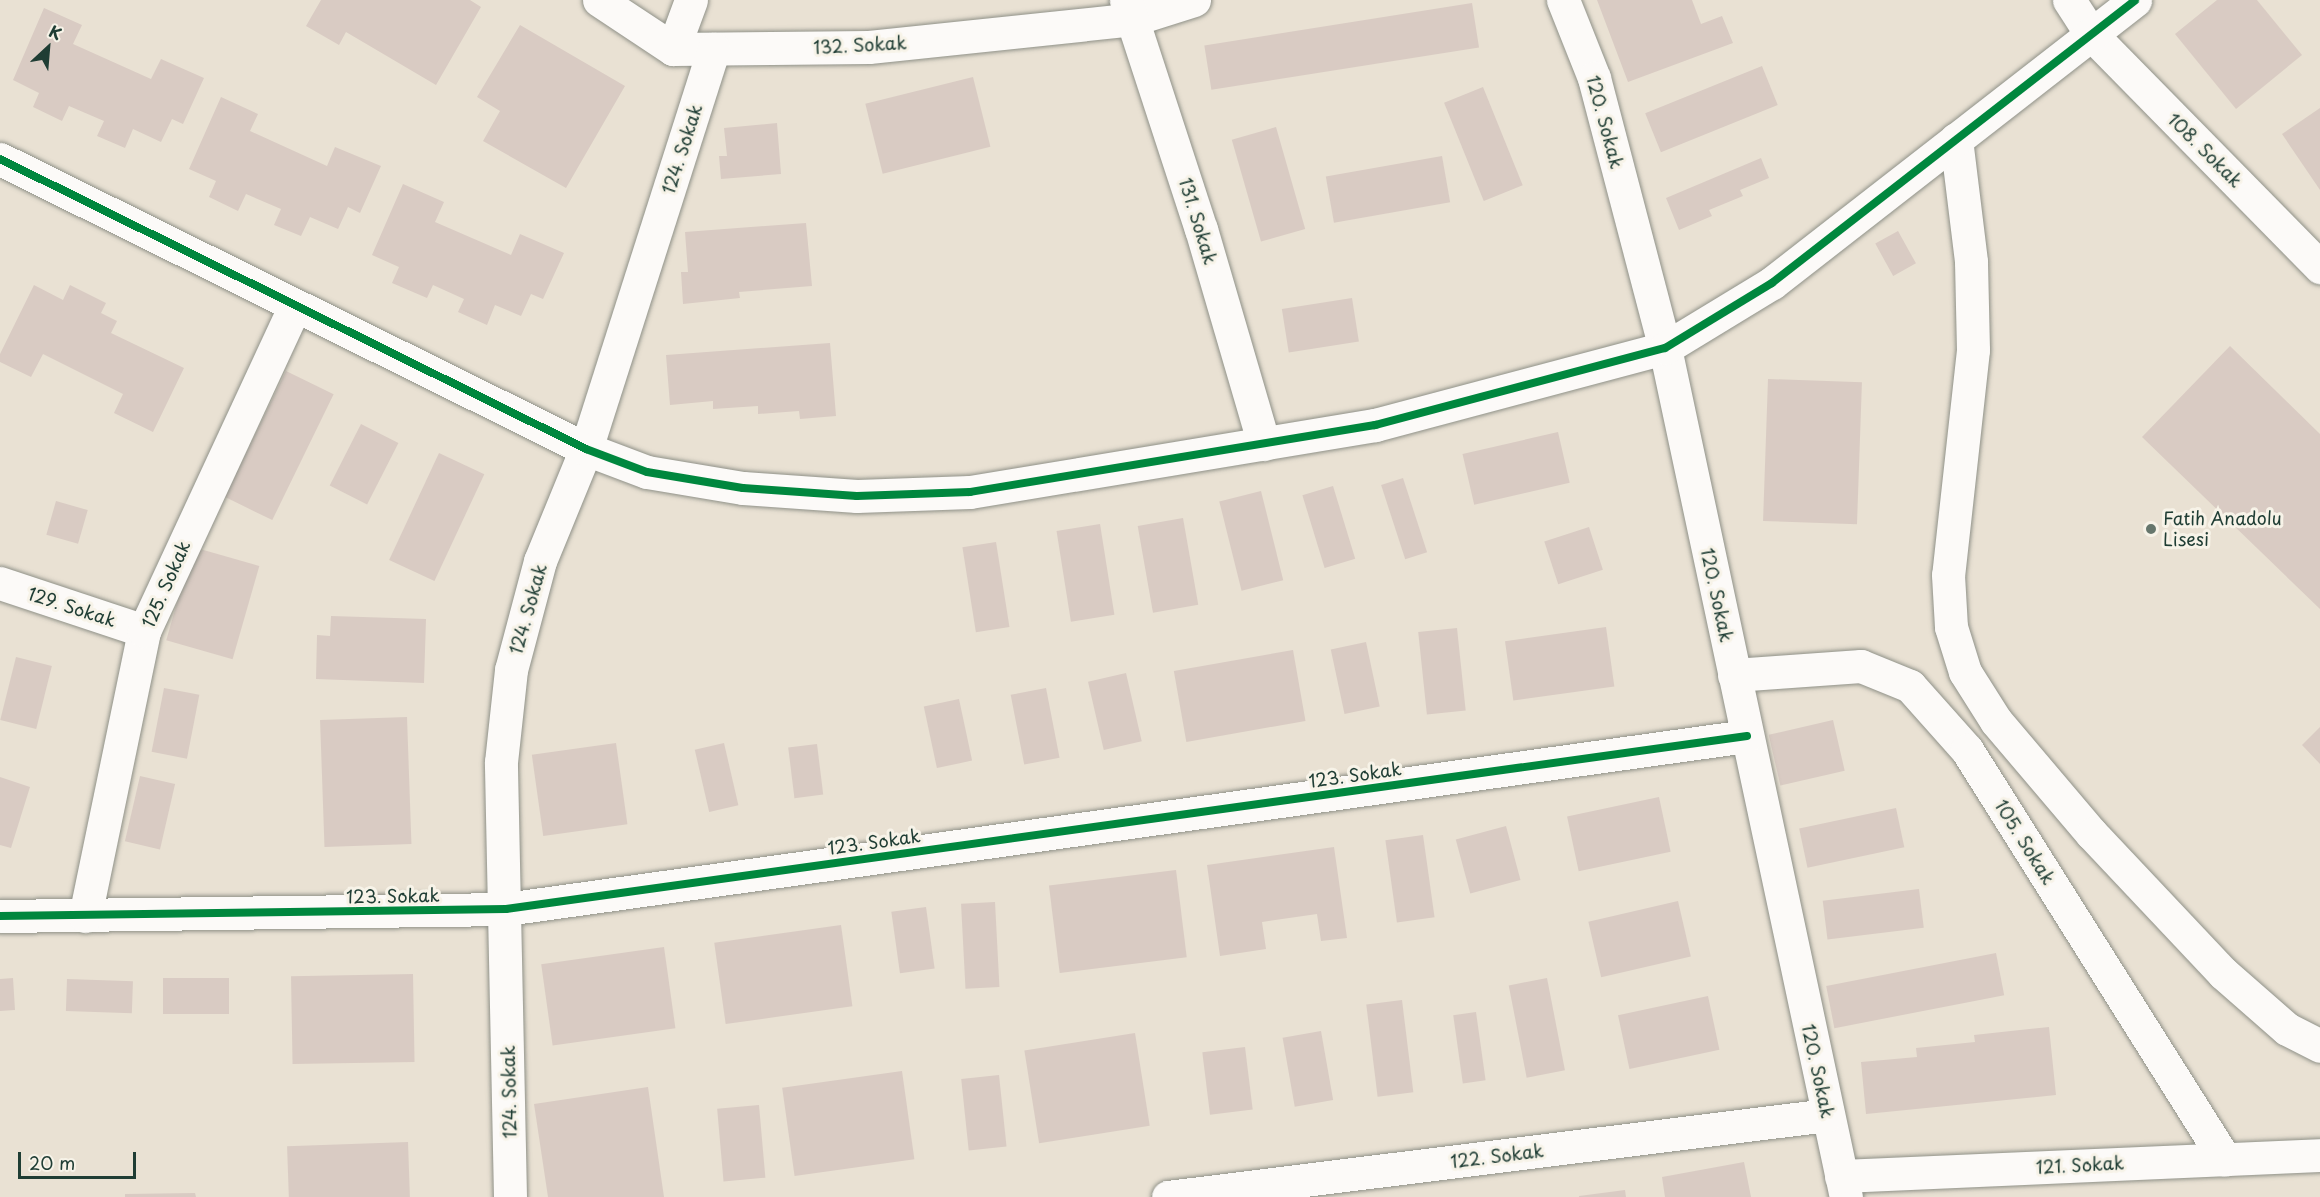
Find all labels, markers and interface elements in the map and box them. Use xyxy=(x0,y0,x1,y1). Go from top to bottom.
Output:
north arrow xyxy=(18,18,78,78)
text: K xyxy=(45,18,66,45)
street label: 132. Sokak xyxy=(812,32,908,58)
street label: 120. Sokak xyxy=(1582,72,1628,172)
street label: 124. Sokak xyxy=(657,100,707,198)
street label: 108. Sokak xyxy=(2163,108,2247,192)
street label: 131. Sokak xyxy=(1174,175,1222,267)
place label: Fatih Anadolu Lisesi xyxy=(2163,508,2284,550)
marker: Fatih Anadolu Lisesi xyxy=(2144,522,2158,536)
street label: 125. Sokak xyxy=(137,536,195,632)
street label: 120. Sokak xyxy=(1696,545,1738,645)
street label: 124. Sokak xyxy=(504,560,552,658)
street label: 129. Sokak xyxy=(24,582,120,632)
street label: 123. Sokak xyxy=(1306,758,1404,792)
street label: 105. Sokak xyxy=(1990,796,2060,888)
street label: 123. Sokak xyxy=(825,825,923,859)
street label: 123. Sokak xyxy=(345,884,441,908)
street label: 120. Sokak xyxy=(1797,1021,1839,1121)
street label: 124. Sokak xyxy=(497,1044,521,1140)
street label: 122. Sokak xyxy=(1448,1139,1546,1173)
scale bar xyxy=(21,1140,140,1178)
text: 20 m xyxy=(29,1149,75,1176)
street label: 121. Sokak xyxy=(2033,1152,2127,1178)

